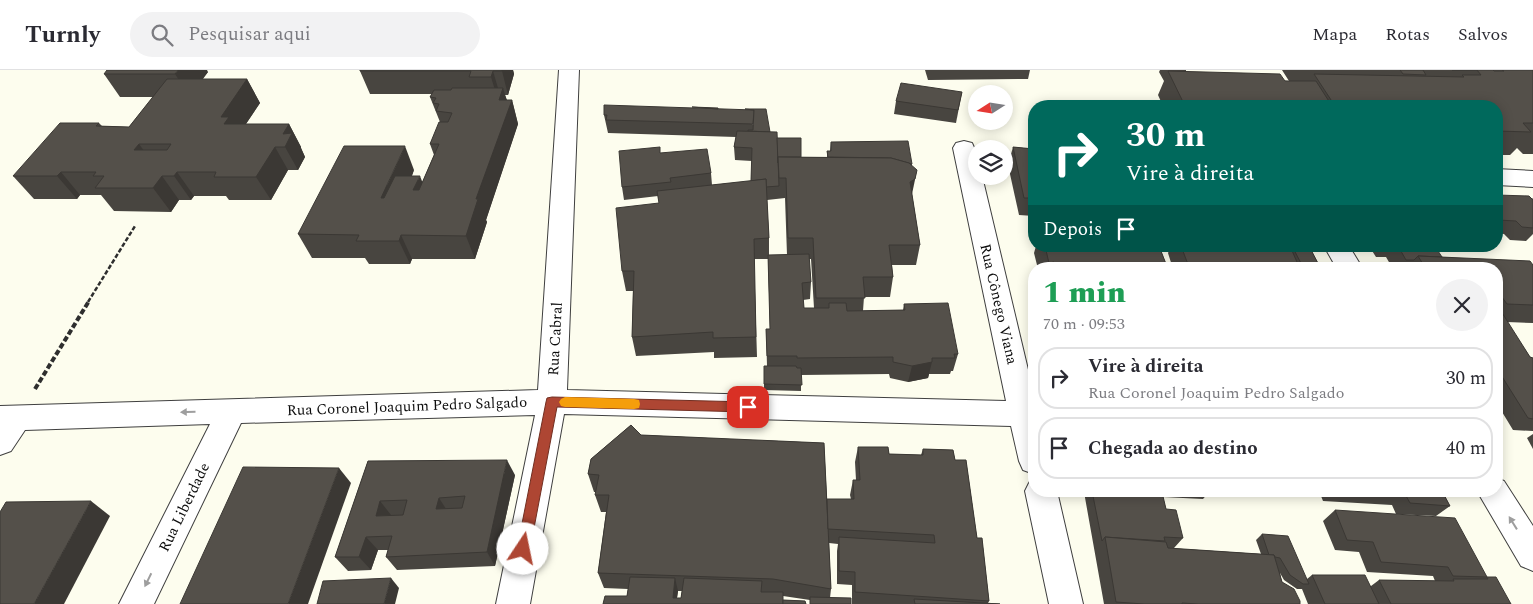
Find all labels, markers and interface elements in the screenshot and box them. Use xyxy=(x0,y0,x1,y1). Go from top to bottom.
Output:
search box xyxy=(130,12,480,57)
text: Turnly xyxy=(25,17,100,53)
text: Pesquisar aqui xyxy=(188,20,311,49)
icon: search xyxy=(148,21,176,49)
text: Mapa xyxy=(1312,21,1357,48)
text: Rotas xyxy=(1385,21,1430,48)
text: Salvos xyxy=(1458,21,1508,48)
north arrow xyxy=(968,85,1012,130)
map controls xyxy=(968,85,1013,185)
text: 30 m xyxy=(1126,109,1206,162)
icon: right xyxy=(1043,120,1108,185)
button: layers xyxy=(968,140,1013,185)
text: Vire à direita xyxy=(1126,157,1254,190)
text: Depois xyxy=(1043,215,1102,244)
icon: arrive xyxy=(1112,215,1140,243)
street label: Rua Cônego Viana xyxy=(973,241,1024,367)
text: 1 min xyxy=(1043,270,1126,316)
button: close xyxy=(1436,279,1488,331)
street label: Rua Cabral xyxy=(542,302,569,376)
text: 70 m · 09:53 xyxy=(1043,312,1125,336)
text: Vire à direita xyxy=(1088,352,1204,381)
icon: right xyxy=(1045,364,1073,392)
text: 30 m xyxy=(1446,364,1486,393)
text: Rua Coronel Joaquim Pedro Salgado xyxy=(1088,381,1344,405)
pin xyxy=(727,386,769,428)
street label: Rua Coronel Joaquim Pedro Salgado xyxy=(287,391,528,422)
icon: arrive xyxy=(734,393,762,421)
one-way arrow xyxy=(180,408,196,416)
icon: arrive xyxy=(1045,434,1073,462)
text: Chegada ao destino xyxy=(1088,434,1258,463)
text: 40 m xyxy=(1446,434,1486,463)
street label: Rua Liberdade xyxy=(153,459,216,556)
one-way arrow xyxy=(1508,517,1517,530)
position arrow xyxy=(496,522,548,574)
one-way arrow xyxy=(144,573,152,587)

